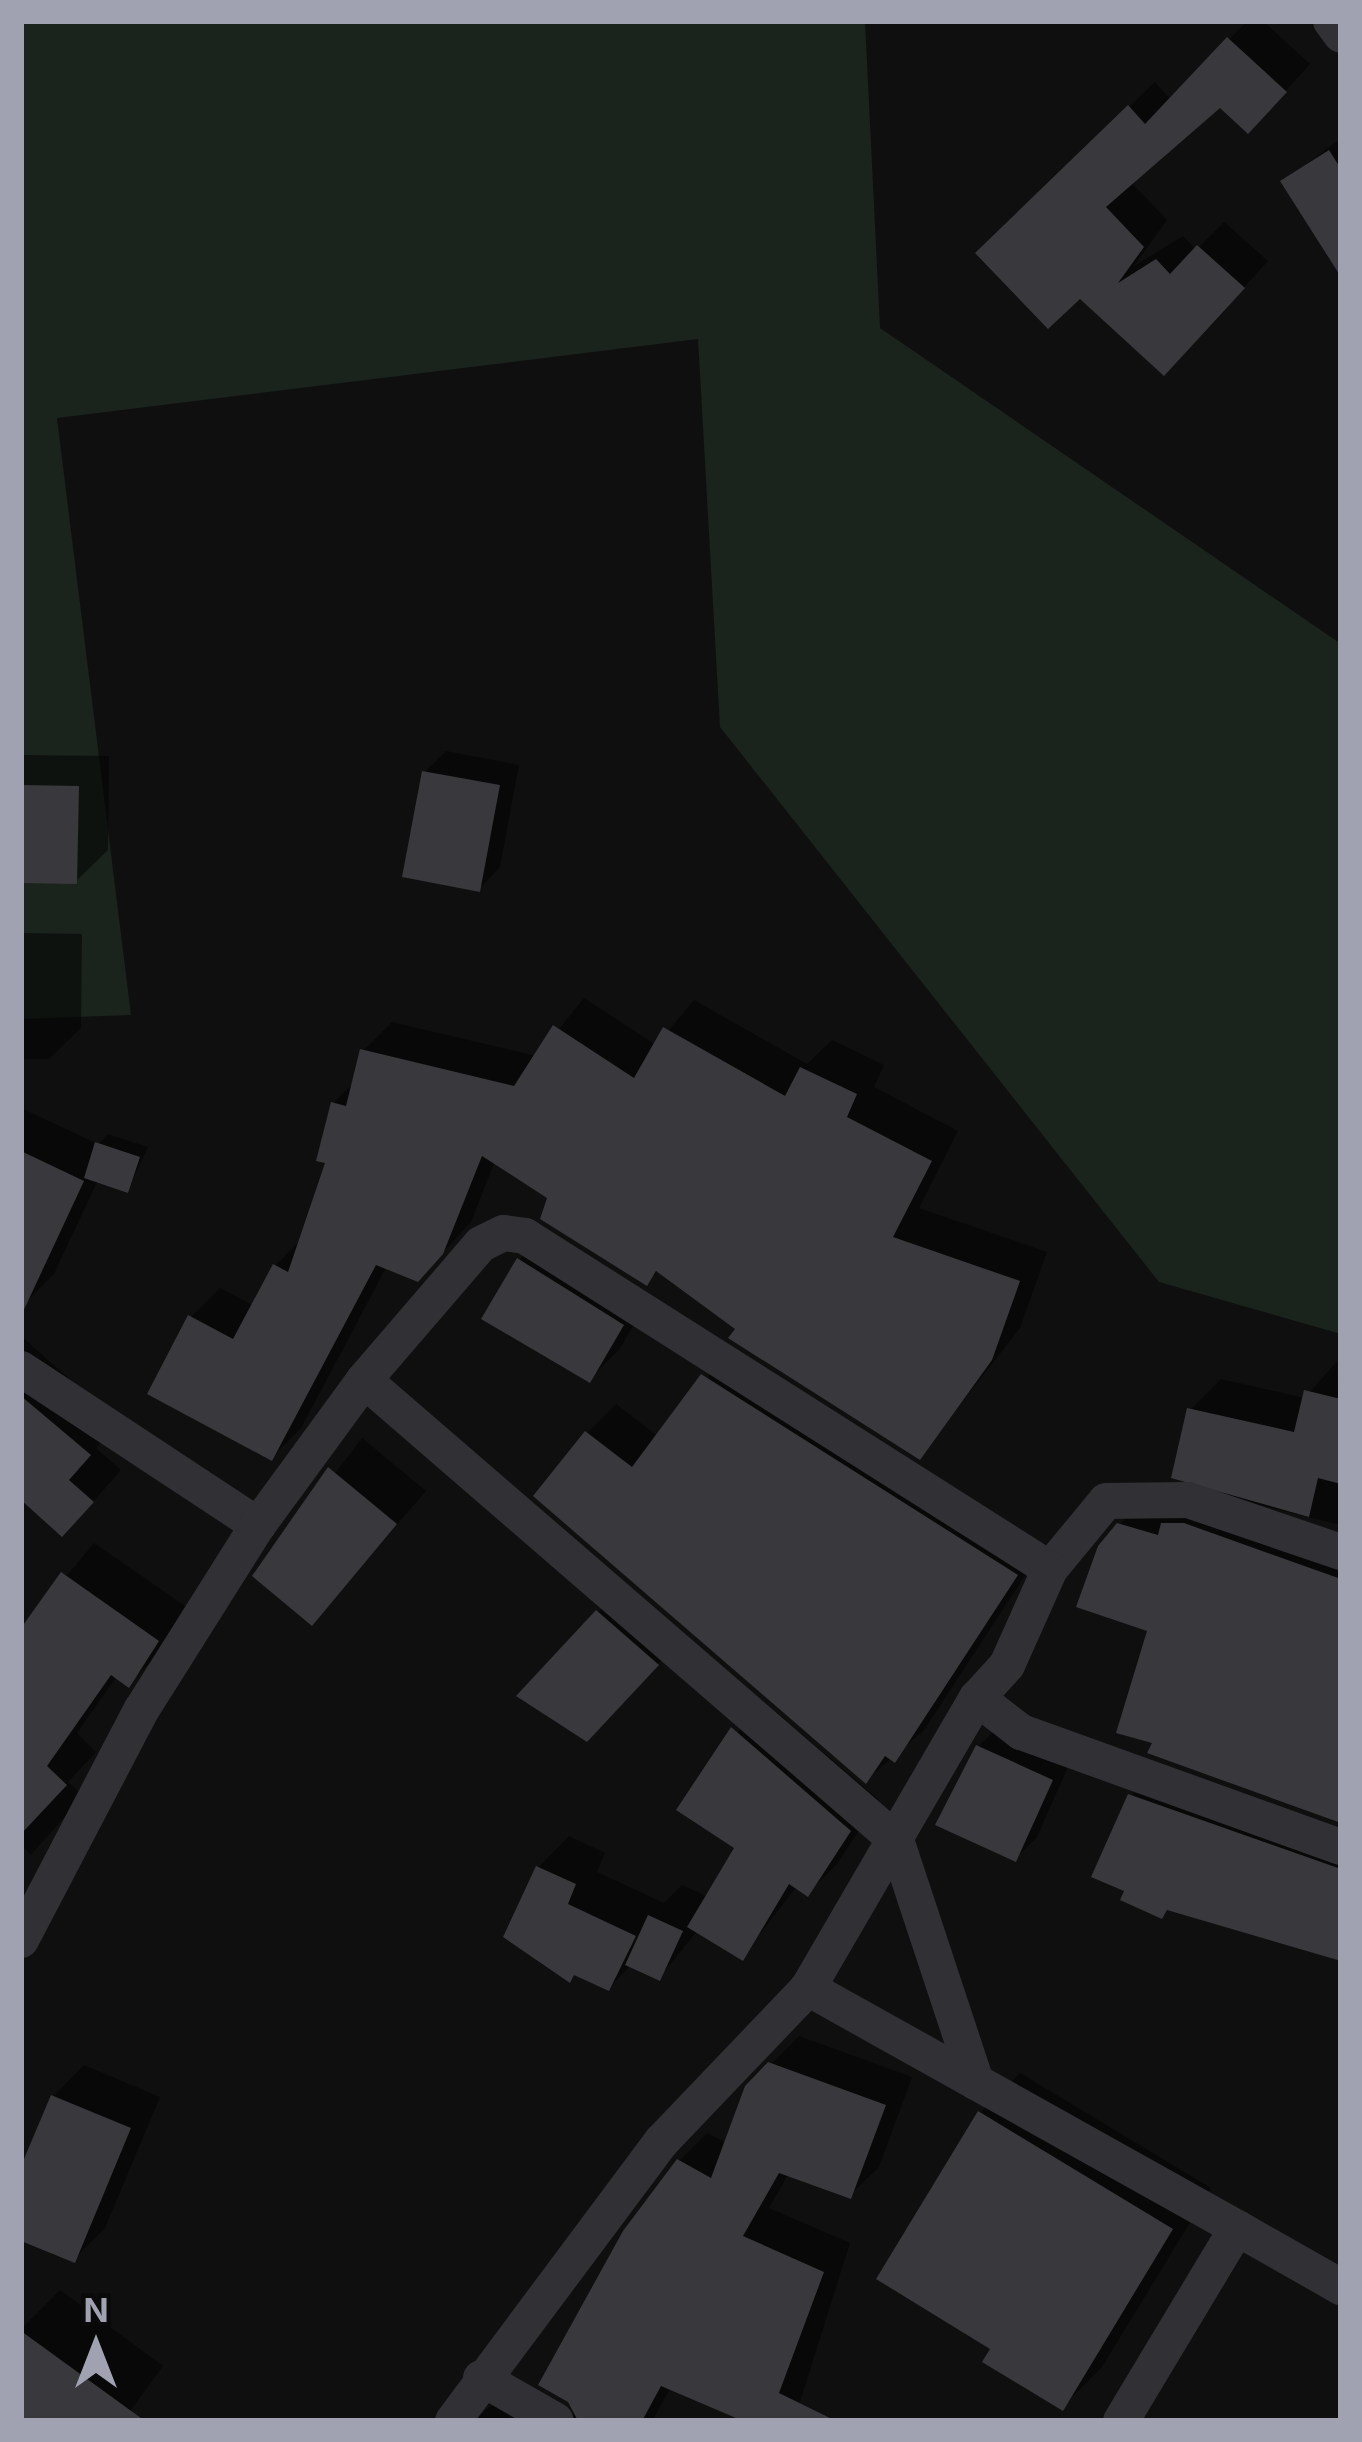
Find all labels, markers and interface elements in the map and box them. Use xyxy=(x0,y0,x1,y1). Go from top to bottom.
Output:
north arrow xyxy=(36,2286,156,2406)
text: N xyxy=(83,2290,109,2330)

